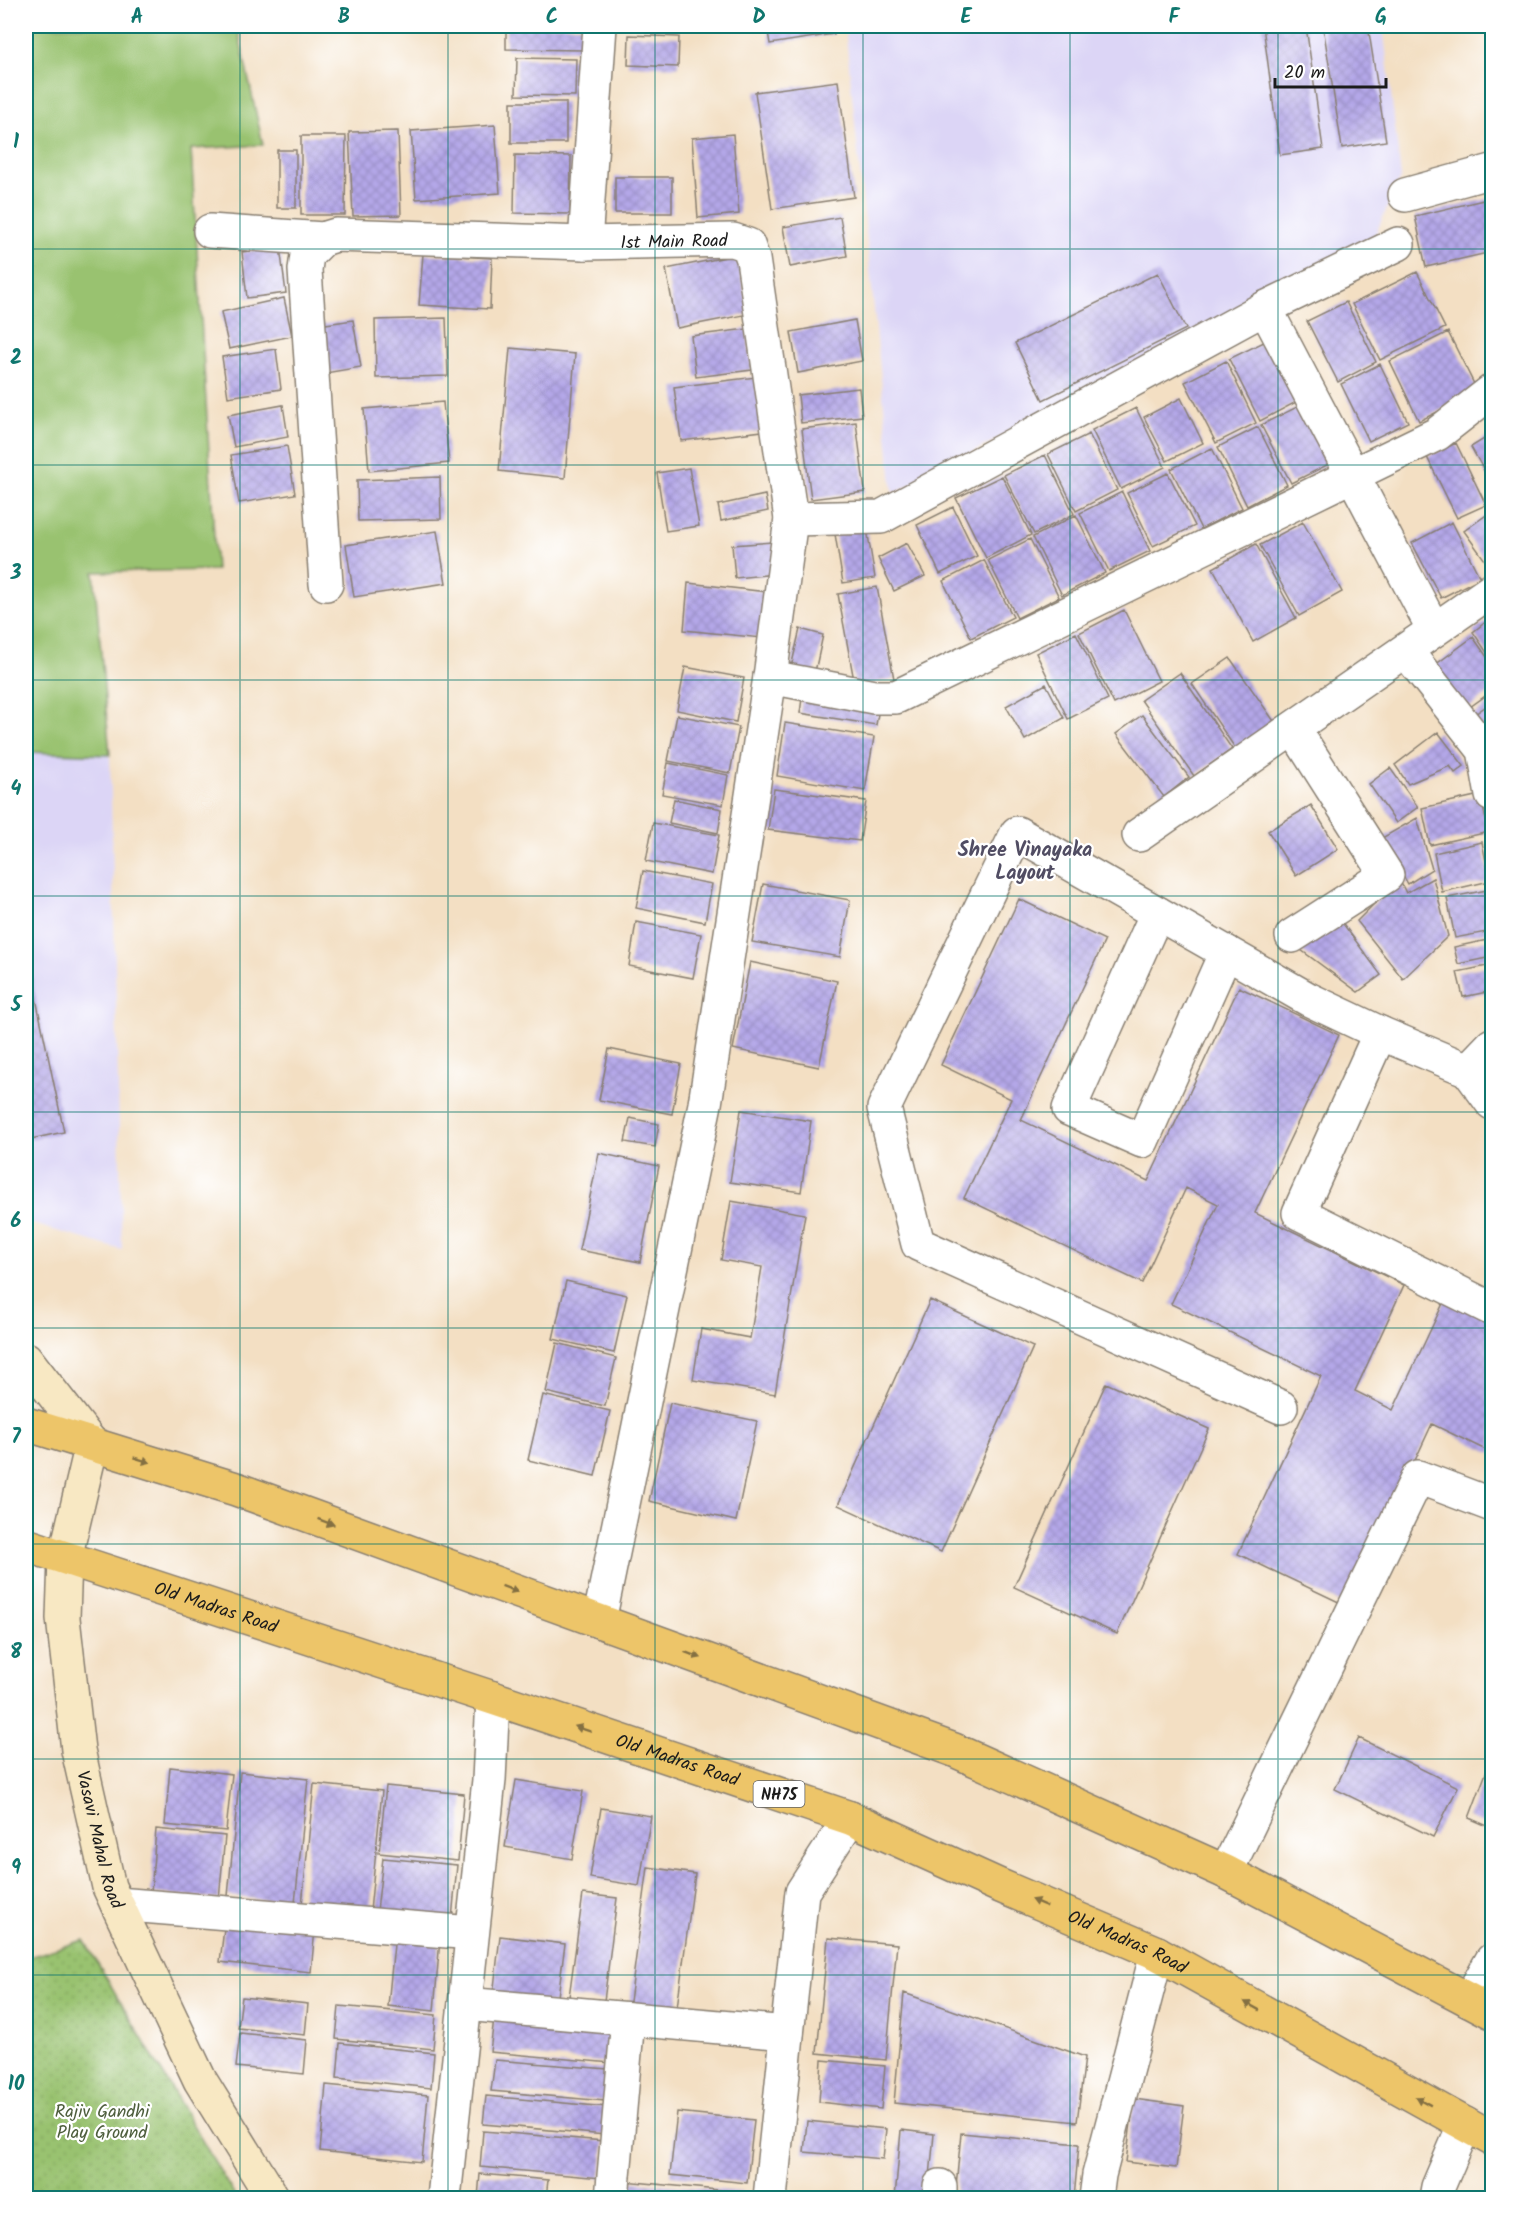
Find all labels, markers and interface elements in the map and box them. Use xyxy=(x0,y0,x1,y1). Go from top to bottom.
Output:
text: A xyxy=(131,2,143,34)
text: B xyxy=(338,2,350,34)
text: C xyxy=(546,2,558,34)
text: D xyxy=(752,2,766,34)
text: E xyxy=(960,2,972,34)
text: F xyxy=(1169,2,1181,34)
text: G xyxy=(1375,2,1387,34)
scale bar xyxy=(1275,51,1386,89)
text: 20 m xyxy=(1284,59,1325,88)
text: 1 xyxy=(13,127,19,159)
street label: 1st Main Road xyxy=(620,227,729,258)
text: 2 xyxy=(10,343,22,375)
text: 3 xyxy=(10,558,22,590)
text: 4 xyxy=(11,774,22,806)
district label: Shree Vinayaka Layout xyxy=(958,835,1092,890)
text: 5 xyxy=(10,990,23,1022)
text: 6 xyxy=(11,1206,22,1238)
text: 7 xyxy=(11,1422,21,1454)
one-way arrow xyxy=(133,1456,151,1465)
one-way arrow xyxy=(317,1518,335,1528)
street label: Old Madras Road xyxy=(150,1575,282,1643)
one-way arrow xyxy=(501,1584,519,1594)
text: 8 xyxy=(10,1637,22,1669)
one-way arrow xyxy=(684,1651,702,1661)
one-way arrow xyxy=(574,1723,592,1733)
street label: Old Madras Road xyxy=(611,1727,744,1796)
street label: Vasavi Mahal Road xyxy=(67,1768,131,1915)
road number: NH75 xyxy=(754,1781,804,1807)
text: 9 xyxy=(11,1853,21,1885)
one-way arrow xyxy=(1031,1898,1048,1907)
street label: Old Madras Road xyxy=(1063,1903,1193,1983)
one-way arrow xyxy=(1244,2001,1261,2011)
text: 10 xyxy=(8,2069,25,2101)
one-way arrow xyxy=(1414,2096,1431,2106)
park label: Rajiv Gandhi Play Ground xyxy=(55,2098,150,2148)

